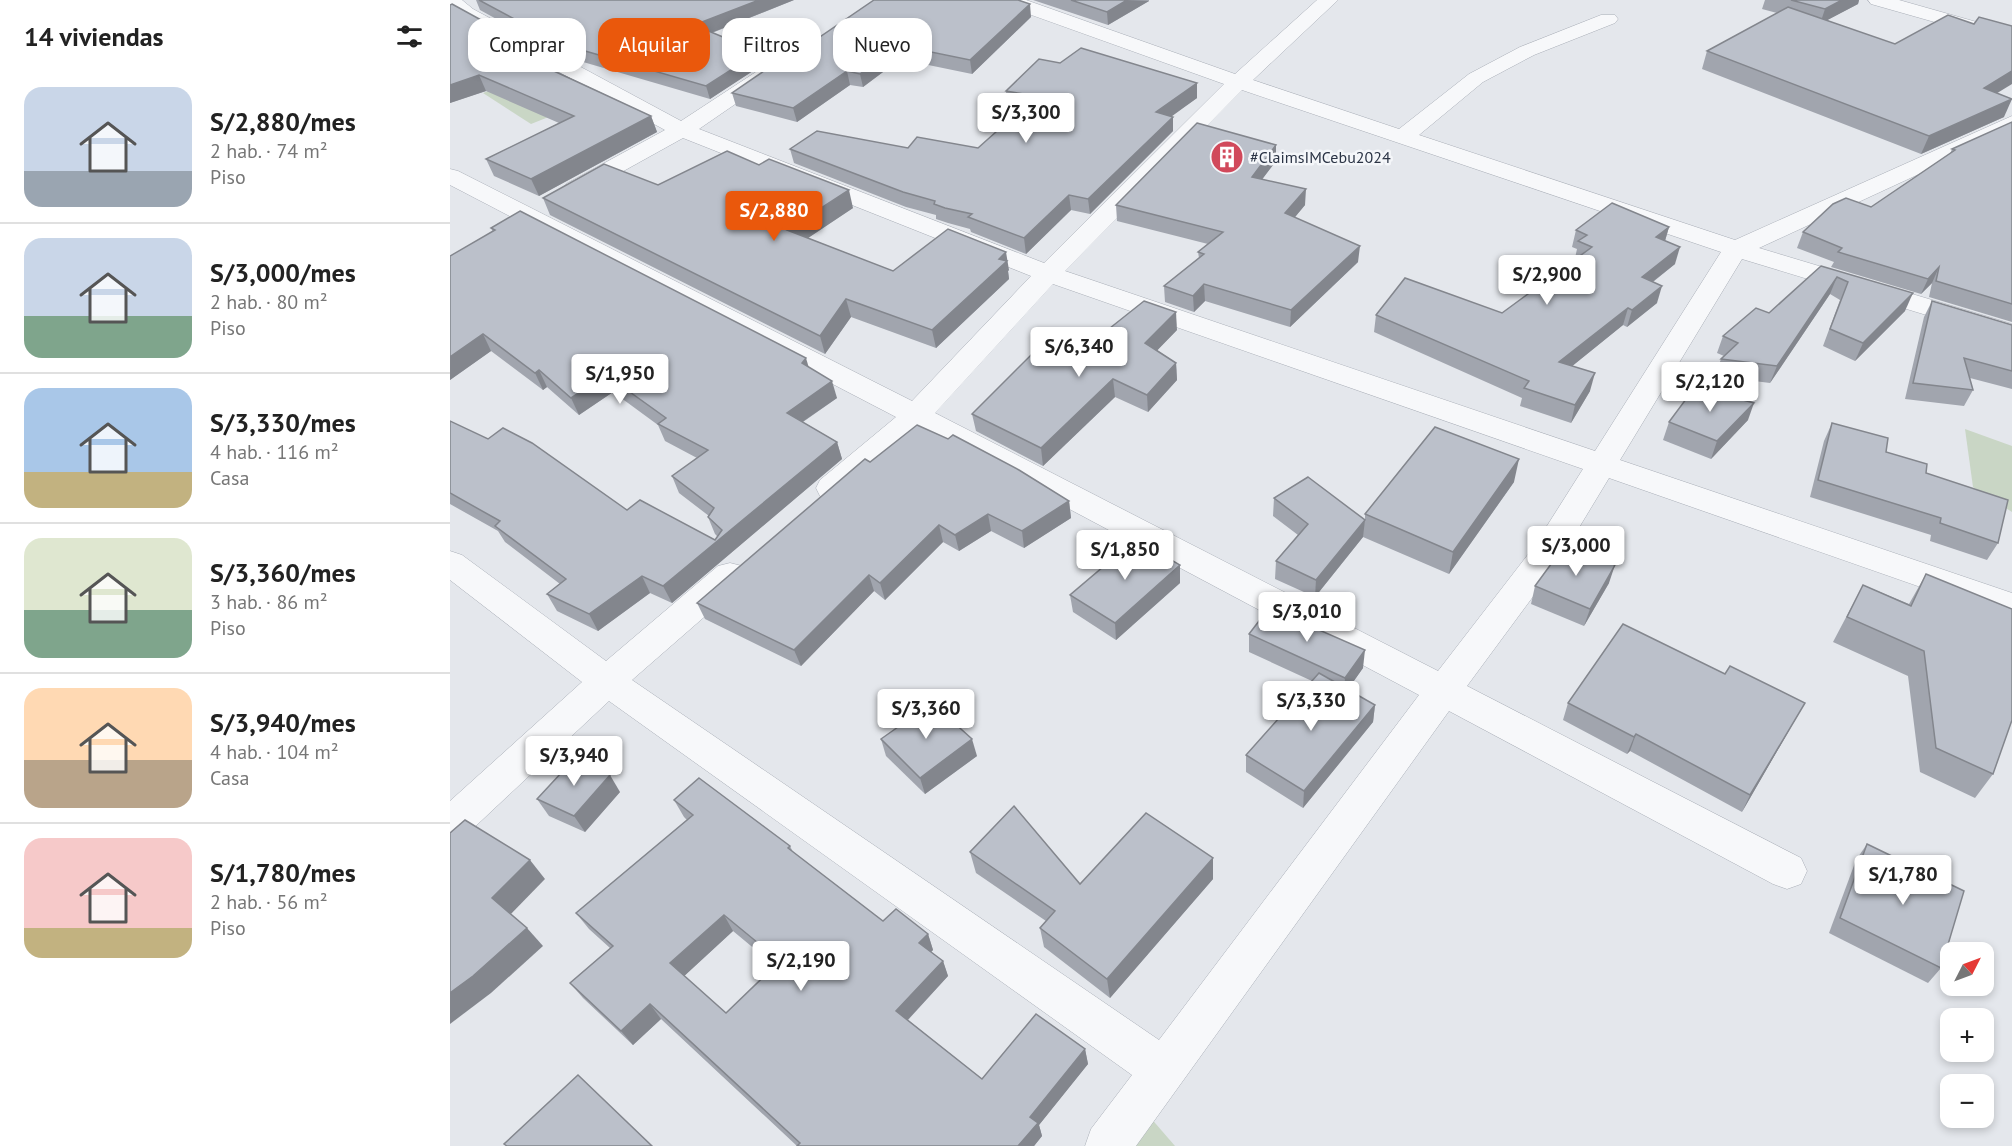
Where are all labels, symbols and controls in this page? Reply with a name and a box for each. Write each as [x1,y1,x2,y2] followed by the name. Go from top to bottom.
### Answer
[468,18,586,72] chip: Comprar
[598,18,710,72] chip: Alquilar
[722,18,821,72] chip: Filtros
[833,18,932,72] chip: Nuevo
[24,20,164,53] text: 14 viviendas
[393,20,426,53] icon: filters
[971,93,1081,144] pin: S/3,300
[991,99,1061,125] text: S/3,300
[210,105,356,138] text: S/2,880/mes
[72,111,144,183] icon: home
[210,138,328,164] text: 2 hab. · 74 m²
[1209,139,1245,175] building icon: #ClaimsIMCebu2024
[1250,147,1391,167] place label: #ClaimsIMCebu2024
[210,164,246,190] text: Piso
[719,191,829,242] pin: S/2,880
[739,197,809,223] text: S/2,880
[1492,255,1602,306] pin: S/2,900
[210,256,356,289] text: S/3,000/mes
[1512,261,1582,287] text: S/2,900
[72,262,144,334] icon: home
[210,289,328,315] text: 2 hab. · 80 m²
[210,315,246,341] text: Piso
[1024,327,1134,378] pin: S/6,340
[1044,333,1114,359] text: S/6,340
[565,354,675,405] pin: S/1,950
[585,360,655,386] text: S/1,950
[1655,362,1765,413] pin: S/2,120
[1675,368,1745,394] text: S/2,120
[210,406,356,439] text: S/3,330/mes
[72,412,144,484] icon: home
[210,439,339,465] text: 4 hab. · 116 m²
[210,465,249,491] text: Casa
[1521,526,1631,577] pin: S/3,000
[1070,530,1180,581] pin: S/1,850
[1541,532,1611,558] text: S/3,000
[1090,536,1160,562] text: S/1,850
[210,556,356,589] text: S/3,360/mes
[72,562,144,634] icon: home
[210,589,328,615] text: 3 hab. · 86 m²
[1252,592,1362,643] pin: S/3,010
[1272,598,1342,624] text: S/3,010
[210,615,246,641] text: Piso
[1256,681,1366,732] pin: S/3,330
[1276,687,1346,713] text: S/3,330
[871,689,981,740] pin: S/3,360
[891,695,961,721] text: S/3,360
[210,706,356,739] text: S/3,940/mes
[72,712,144,784] icon: home
[519,736,629,787] pin: S/3,940
[210,739,339,765] text: 4 hab. · 104 m²
[539,742,609,768] text: S/3,940
[210,765,249,791] text: Casa
[1848,855,1958,906] pin: S/1,780
[210,856,356,889] text: S/1,780/mes
[1868,861,1938,887] text: S/1,780
[72,862,144,934] icon: home
[210,889,328,915] text: 2 hab. · 56 m²
[210,915,246,941] text: Piso
[746,941,856,992] pin: S/2,190
[1940,942,1994,996] north arrow
[1940,942,1994,1128] map controls
[766,947,836,973] text: S/2,190
[1940,1008,1994,1062] button: +
[1940,1074,1994,1128] button: −

